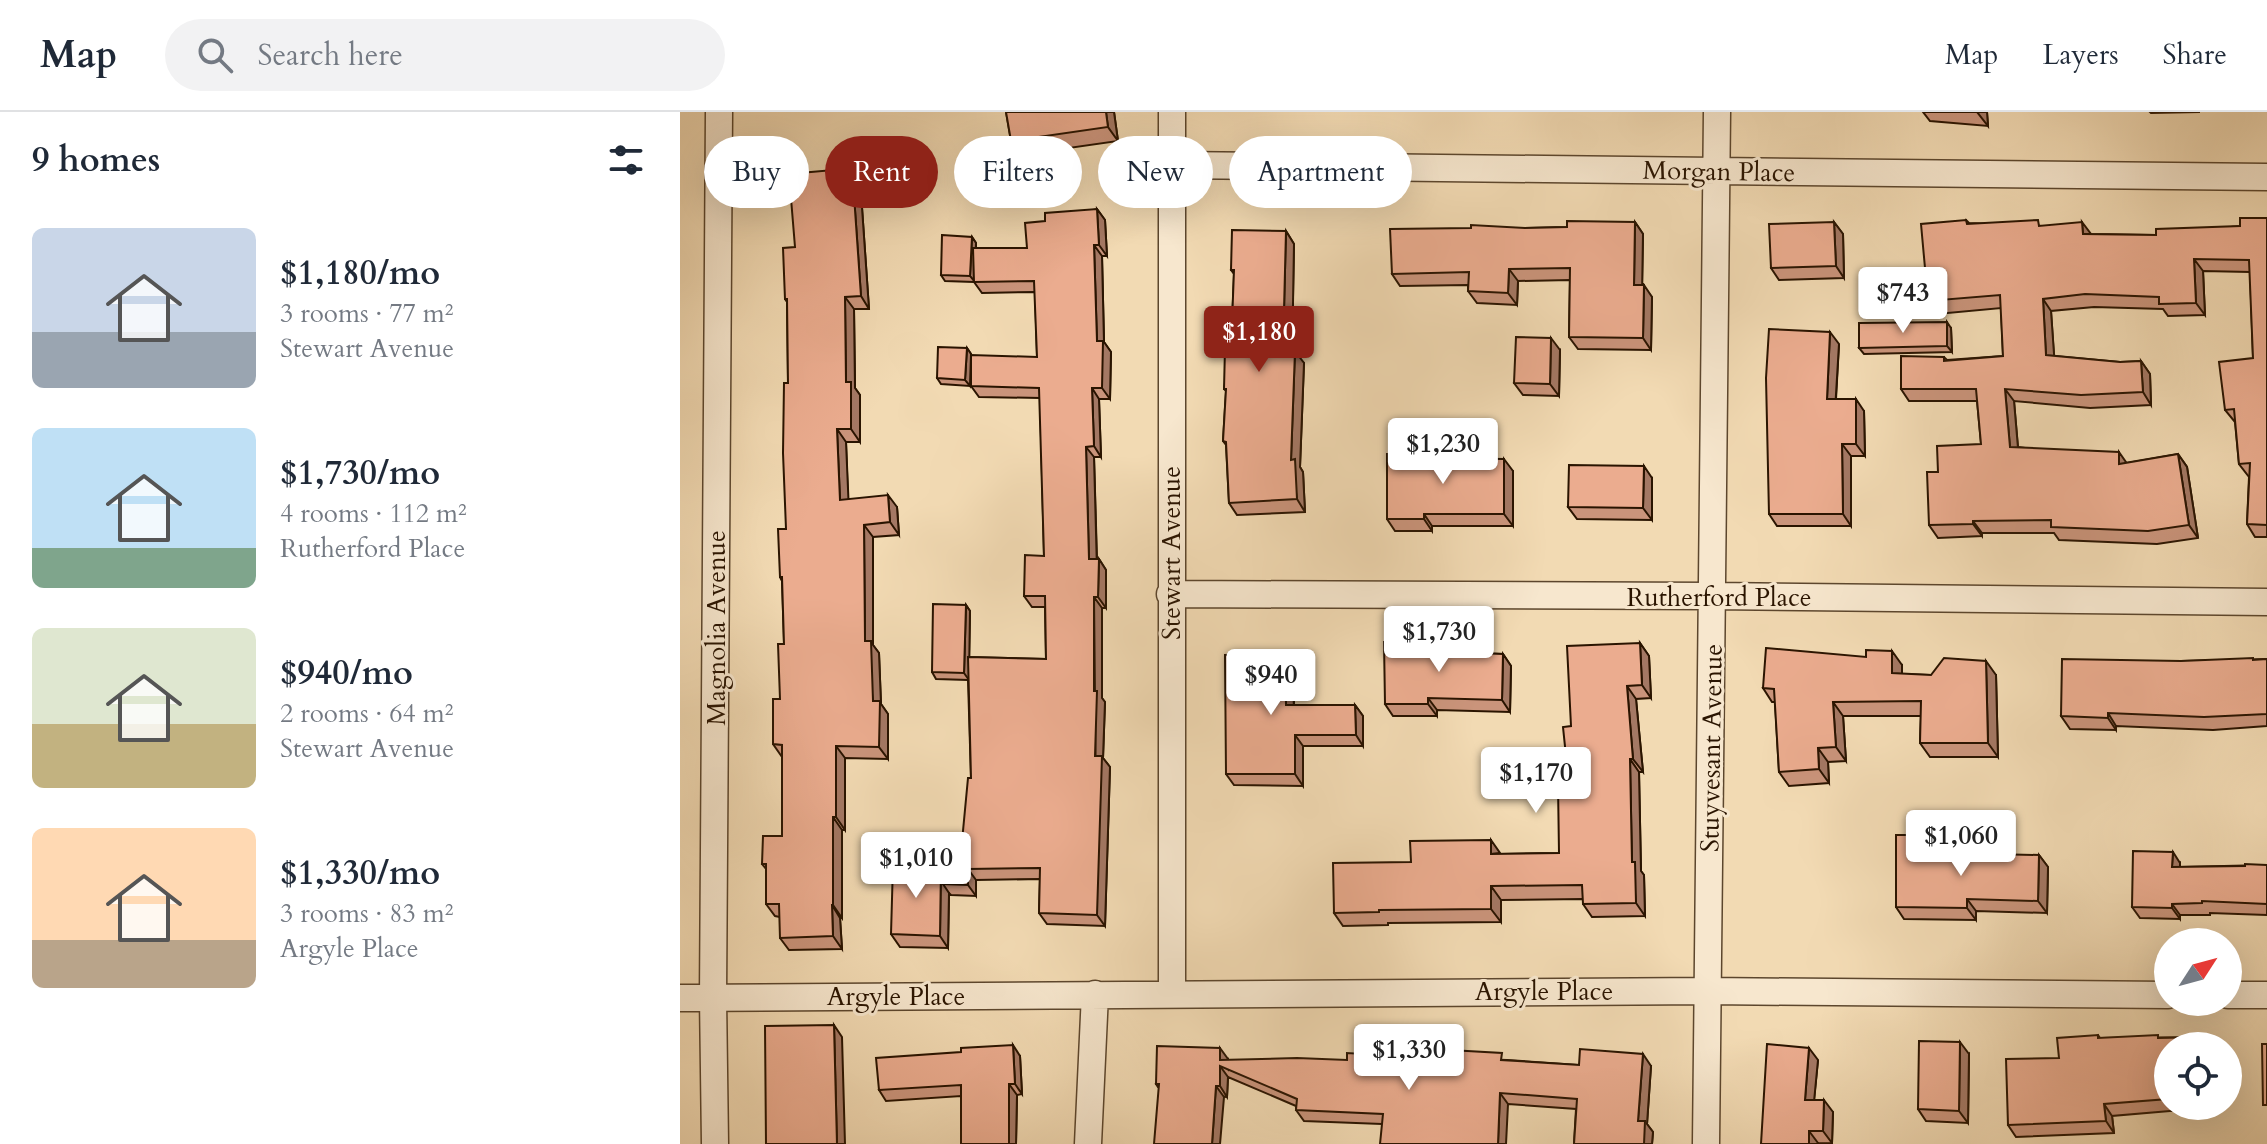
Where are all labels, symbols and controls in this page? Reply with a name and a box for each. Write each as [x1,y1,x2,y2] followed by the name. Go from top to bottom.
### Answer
[165,19,725,91] search box
[40,29,117,81] text: Map
[193,33,237,77] icon: search
[257,35,403,76] text: Search here
[1945,36,1998,74] text: Map
[2042,36,2119,74] text: Layers
[2163,36,2227,74] text: Share
[704,136,809,208] chip: Buy
[825,136,938,208] chip: Rent
[954,136,1082,208] chip: Filters
[1098,136,1213,208] chip: New
[1229,136,1412,208] chip: Apartment
[32,137,160,183] text: 9 homes
[604,138,648,182] icon: filters
[1642,153,1796,190] street label: Morgan Place
[280,250,440,296] text: $1,180/mo
[96,260,192,356] icon: home
[1856,267,1950,335] pin: $743
[1876,275,1930,310] text: $743
[280,296,453,331] text: 3 rooms · 77 m²
[1194,306,1324,374] pin: $1,180
[1222,314,1296,349] text: $1,180
[280,331,454,366] text: Stewart Avenue
[1378,418,1508,486] pin: $1,230
[1406,426,1480,461] text: $1,230
[280,450,440,496] text: $1,730/mo
[96,460,192,556] icon: home
[1154,466,1189,640] street label: Stewart Avenue
[280,496,467,531] text: 4 rooms · 112 m²
[699,530,734,726] street label: Magnolia Avenue
[280,531,465,566] text: Rutherford Place
[1626,580,1812,615] street label: Rutherford Place
[1374,606,1504,674] pin: $1,730
[1402,614,1476,649] text: $1,730
[1692,644,1731,853] street label: Stuyvesant Avenue
[1224,649,1318,717] pin: $940
[280,650,413,696] text: $940/mo
[1244,657,1298,692] text: $940
[96,660,192,756] icon: home
[280,696,453,731] text: 2 rooms · 64 m²
[280,731,454,766] text: Stewart Avenue
[1471,747,1601,815] pin: $1,170
[1499,755,1573,790] text: $1,170
[1896,810,2026,878] pin: $1,060
[1924,818,1998,853] text: $1,060
[851,832,981,900] pin: $1,010
[879,840,953,875] text: $1,010
[280,850,440,896] text: $1,330/mo
[96,860,192,956] icon: home
[280,896,453,931] text: 3 rooms · 83 m²
[2154,928,2242,1016] north arrow
[2154,928,2242,1120] map controls
[280,931,419,966] text: Argyle Place
[1475,974,1613,1009] street label: Argyle Place
[827,979,965,1014] street label: Argyle Place
[1344,1024,1474,1092] pin: $1,330
[1372,1032,1446,1067] text: $1,330
[2154,1032,2242,1120] button: locate

